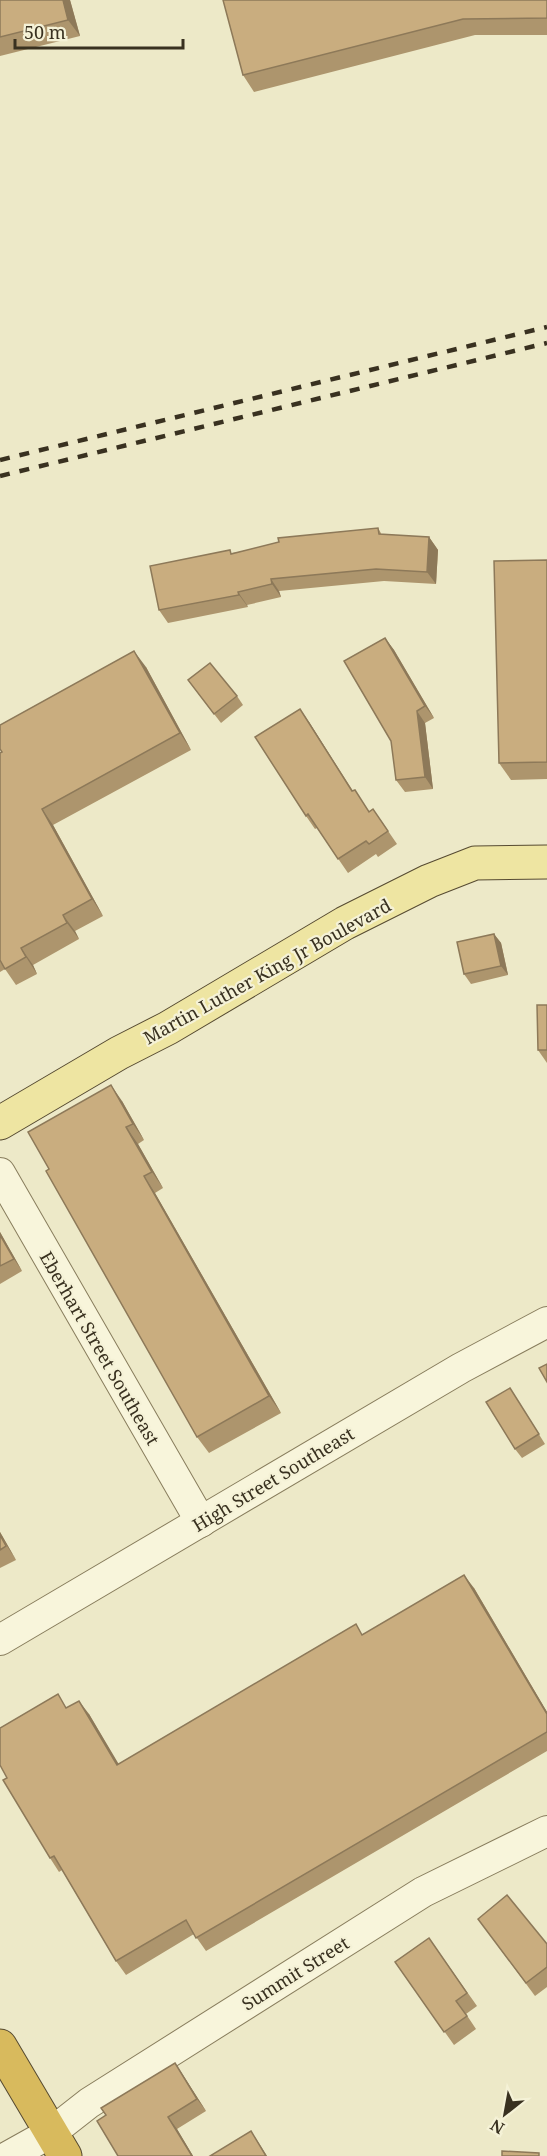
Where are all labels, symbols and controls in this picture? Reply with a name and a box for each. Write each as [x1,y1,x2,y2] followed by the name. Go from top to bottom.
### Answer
[15,12,183,50] scale bar
[24,20,66,44] text: 50 m
[139,893,395,1049] street label: Martin Luther King Jr Boulevard
[35,1247,165,1449] street label: Eberhart Street Southeast
[188,1421,358,1537] street label: High Street Southeast
[237,1930,353,2016] street label: Summit Street
[475,2084,535,2144] north arrow
[486,2114,508,2140] text: N

